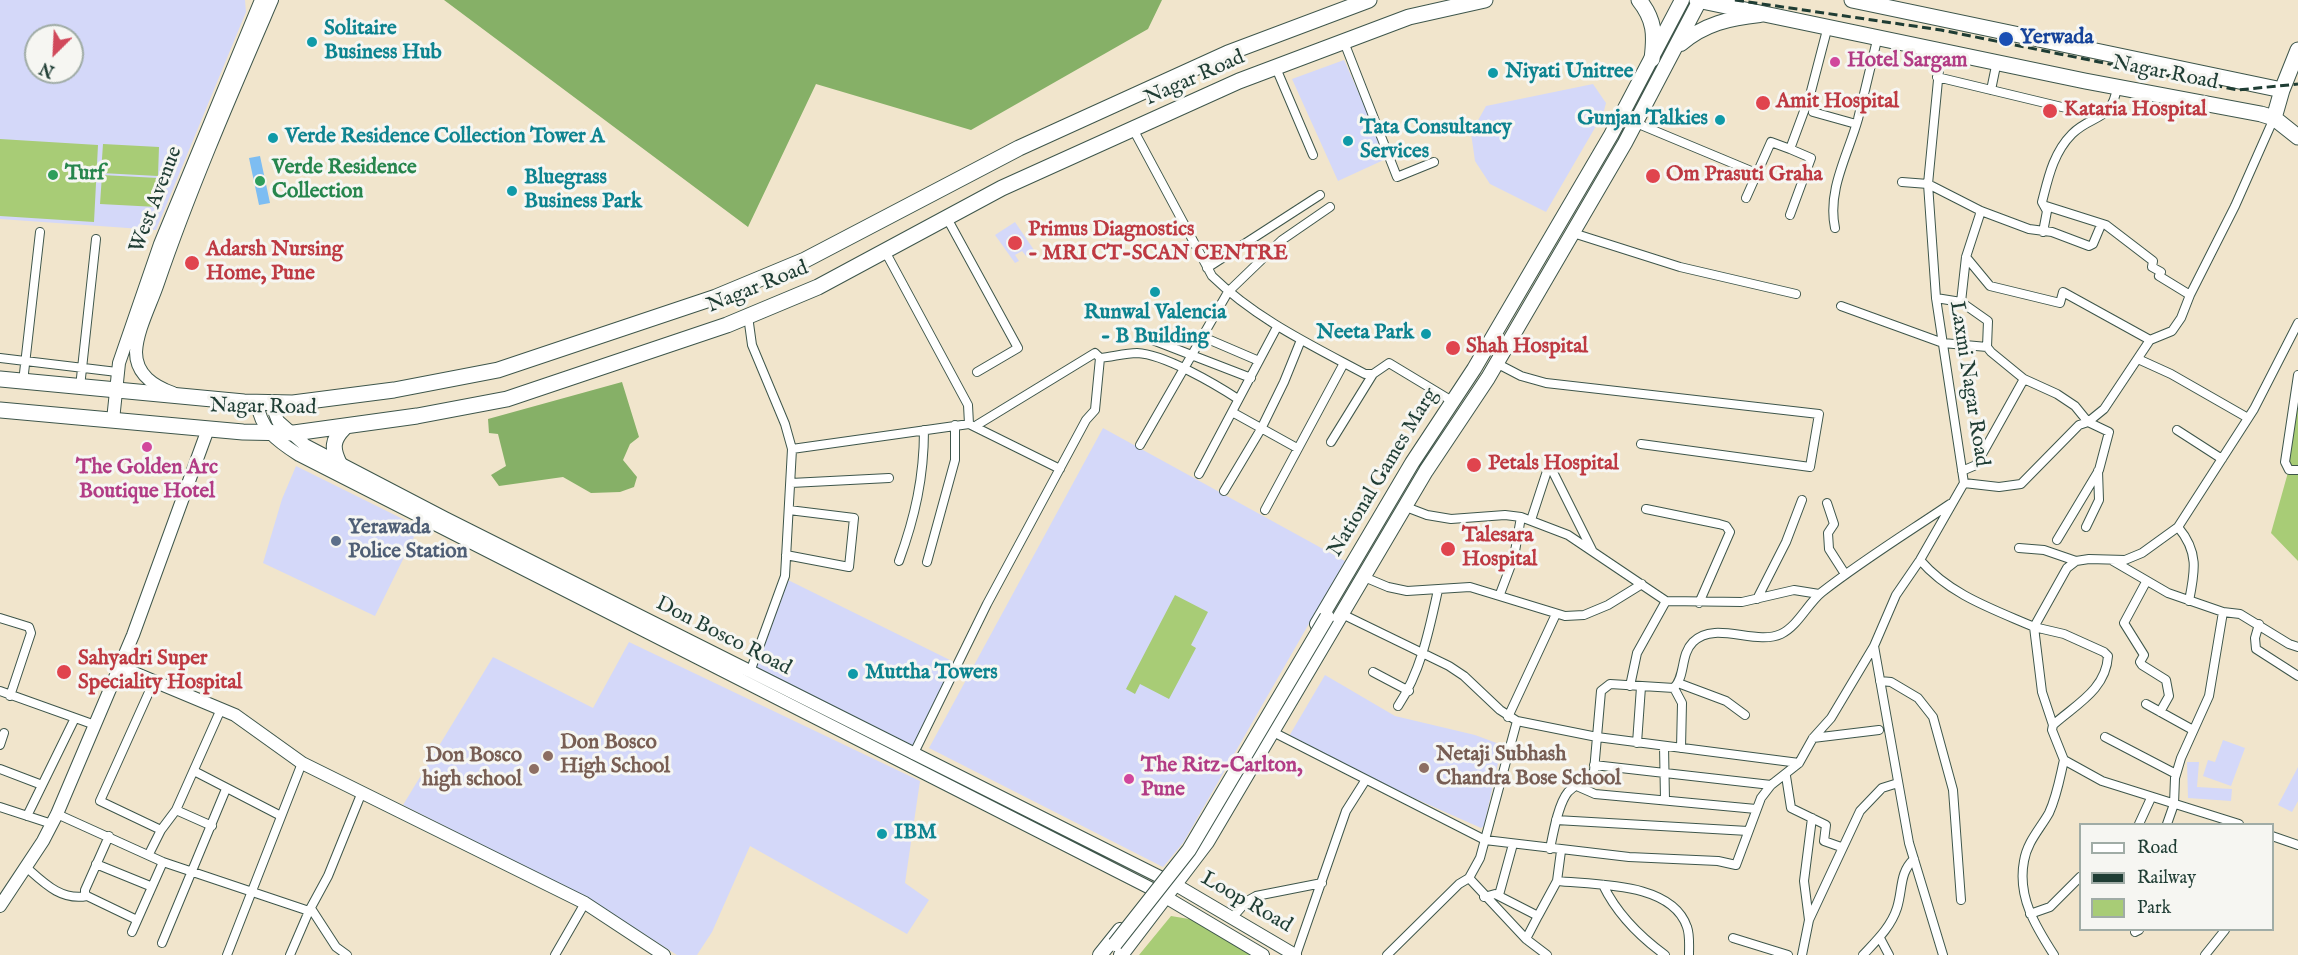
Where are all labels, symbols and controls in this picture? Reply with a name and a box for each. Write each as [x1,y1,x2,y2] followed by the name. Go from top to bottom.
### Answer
[324,17,442,67] place label: Solitaire Business Hub
[24,24,84,84] north arrow
[2020,26,2094,52] place label: Yerwada
[1997,30,2015,48] marker: Yerwada
[305,35,319,49] marker: Solitaire Business Hub
[1141,46,1249,112] street label: Nagar Road
[1847,49,1967,75] place label: Hotel Sargam
[2110,51,2220,97] street label: Nagar Road
[1828,55,1842,69] marker: Hotel Sargam
[37,57,58,81] text: N
[1505,60,1633,86] place label: Niyati Unitree
[1486,66,1500,80] marker: Niyati Unitree
[1776,90,1899,116] place label: Amit Hospital
[1754,94,1772,112] marker: Amit Hospital
[2064,98,2207,124] place label: Kataria Hospital
[2041,102,2059,120] marker: Kataria Hospital
[1577,107,1708,133] place label: Gunjan Talkies
[1713,113,1727,127] marker: Gunjan Talkies
[1360,116,1512,166] place label: Tata Consultancy Services
[285,125,605,151] place label: Verde Residence Collection Tower A
[266,131,280,145] marker: Verde Residence Collection Tower A
[1341,134,1355,148] marker: Tata Consultancy Services
[125,143,189,257] street label: West Avenue
[272,156,417,206] place label: Verde Residence Collection
[65,162,105,188] place label: Turf
[1666,163,1823,189] place label: Om Prasuti Graha
[524,166,642,216] place label: Bluegrass Business Park
[1644,167,1662,185] marker: Om Prasuti Graha
[46,168,60,182] marker: Turf
[253,174,267,188] marker: Verde Residence Collection
[505,184,519,198] marker: Bluegrass Business Park
[1028,218,1288,268] place label: Primus Diagnostics - MRI CT-SCAN CENTRE
[1006,234,1024,252] marker: Primus Diagnostics - MRI CT-SCAN CENTRE
[206,238,343,288] place label: Adarsh Nursing Home, Pune
[183,254,201,272] marker: Adarsh Nursing Home, Pune
[704,256,812,320] street label: Nagar Road
[1148,285,1162,299] marker: Runwal Valencia - B Building
[1942,299,1994,469] street label: Laxmi Nagar Road
[1084,301,1226,351] place label: Runwal Valencia - B Building
[1316,321,1414,347] place label: Neeta Park
[1419,327,1433,341] marker: Neeta Park
[1466,335,1588,361] place label: Shah Hospital
[1444,339,1462,357] marker: Shah Hospital
[1324,384,1444,562] street label: National Games Marg
[209,394,317,422] street label: Nagar Road
[140,440,154,454] marker: The Golden Arc Boutique Hotel
[1488,452,1619,478] place label: Petals Hospital
[76,456,218,506] place label: The Golden Arc Boutique Hotel
[1465,456,1483,474] marker: Petals Hospital
[348,516,468,566] place label: Yerawada Police Station
[1462,524,1537,574] place label: Talesara Hospital
[329,534,343,548] marker: Yerawada Police Station
[1439,540,1457,558] marker: Talesara Hospital
[651,592,795,682] street label: Don Bosco Road
[78,647,242,697] place label: Sahyadri Super Speciality Hospital
[865,661,998,687] place label: Muttha Towers
[55,663,73,681] marker: Sahyadri Super Speciality Hospital
[846,667,860,681] marker: Muttha Towers
[560,731,670,781] place label: Don Bosco High School
[1436,743,1621,793] place label: Netaji Subhash Chandra Bose School
[422,744,522,794] place label: Don Bosco high school
[541,749,555,763] marker: Don Bosco High School
[1141,754,1303,804] place label: The Ritz-Carlton, Pune
[1417,761,1431,775] marker: Netaji Subhash Chandra Bose School
[527,762,541,776] marker: Don Bosco high school
[1122,772,1136,786] marker: The Ritz-Carlton, Pune
[894,821,937,847] place label: IBM
[2079,823,2274,931] legend
[875,827,889,841] marker: IBM
[2137,837,2178,860] text: Road
[1196,867,1296,939] street label: Loop Road
[2137,867,2196,890] text: Railway
[2137,897,2171,920] text: Park

